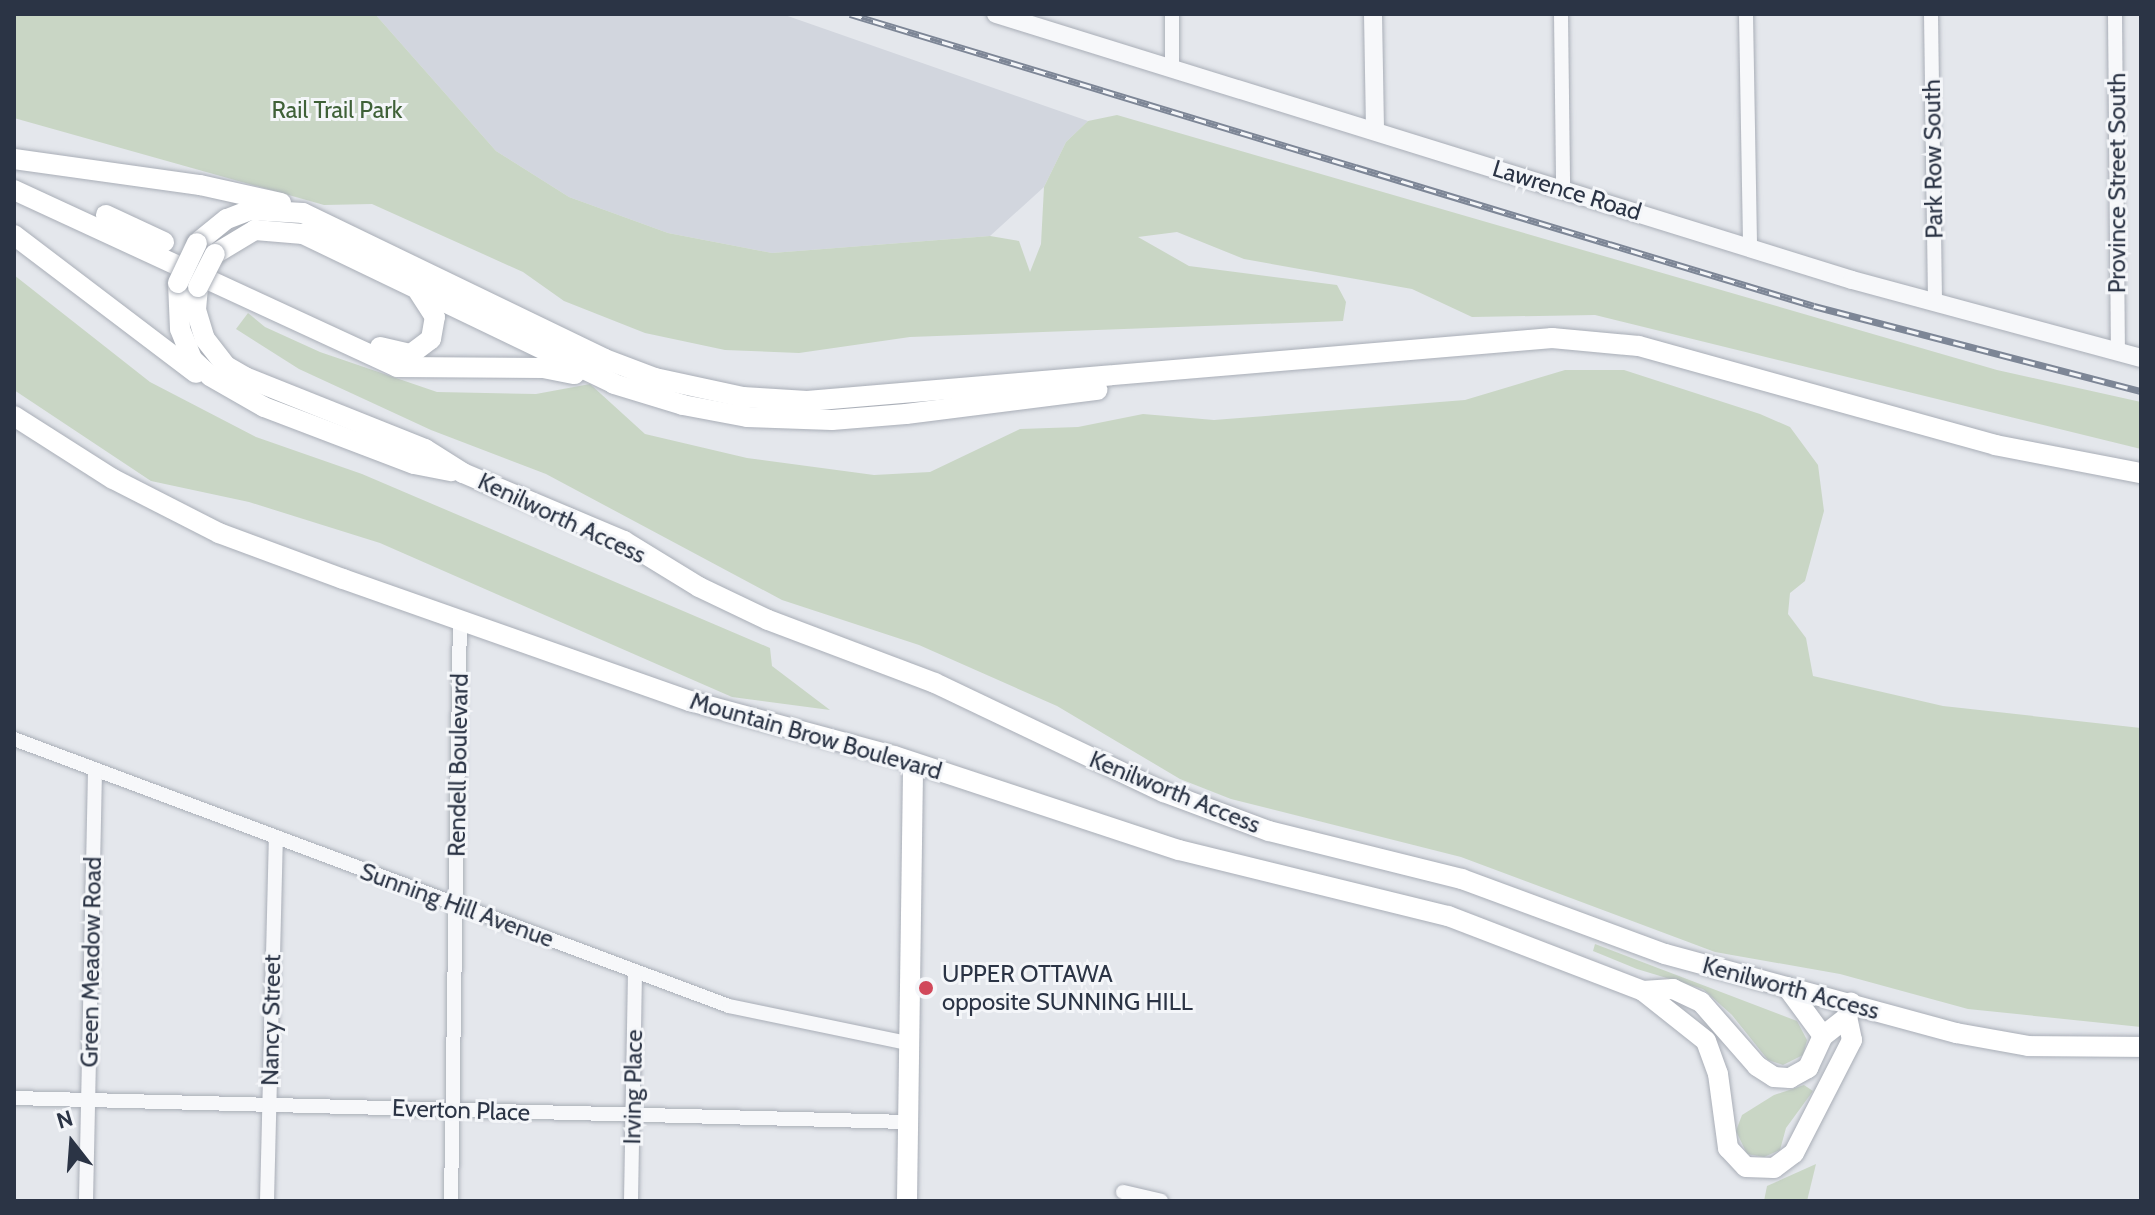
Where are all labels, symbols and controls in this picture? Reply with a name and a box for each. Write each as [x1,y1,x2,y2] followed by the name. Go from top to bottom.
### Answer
[2103,73,2131,293] street label: Province Street South
[1917,79,1949,239] street label: Park Row South
[271,96,403,124] park label: Rail Trail Park
[1489,154,1645,226] street label: Lawrence Road
[474,467,650,569] street label: Kenilworth Access
[442,673,474,857] street label: Rendell Boulevard
[687,686,945,786] street label: Mountain Brow Boulevard
[1085,745,1265,839] street label: Kenilworth Access
[75,856,107,1068] street label: Green Meadow Road
[356,857,558,953] street label: Sunning Hill Avenue
[1699,951,1883,1025] street label: Kenilworth Access
[255,954,287,1086] street label: Nancy Street
[942,960,1193,1016] place label: UPPER OTTAWA opposite SUNNING HILL
[917,979,935,997] marker: UPPER OTTAWA opposite SUNNING HILL
[618,1029,648,1145] street label: Irving Place
[391,1093,531,1127] street label: Everton Place
[32,1103,112,1183] north arrow
[53,1104,76,1135] text: N

